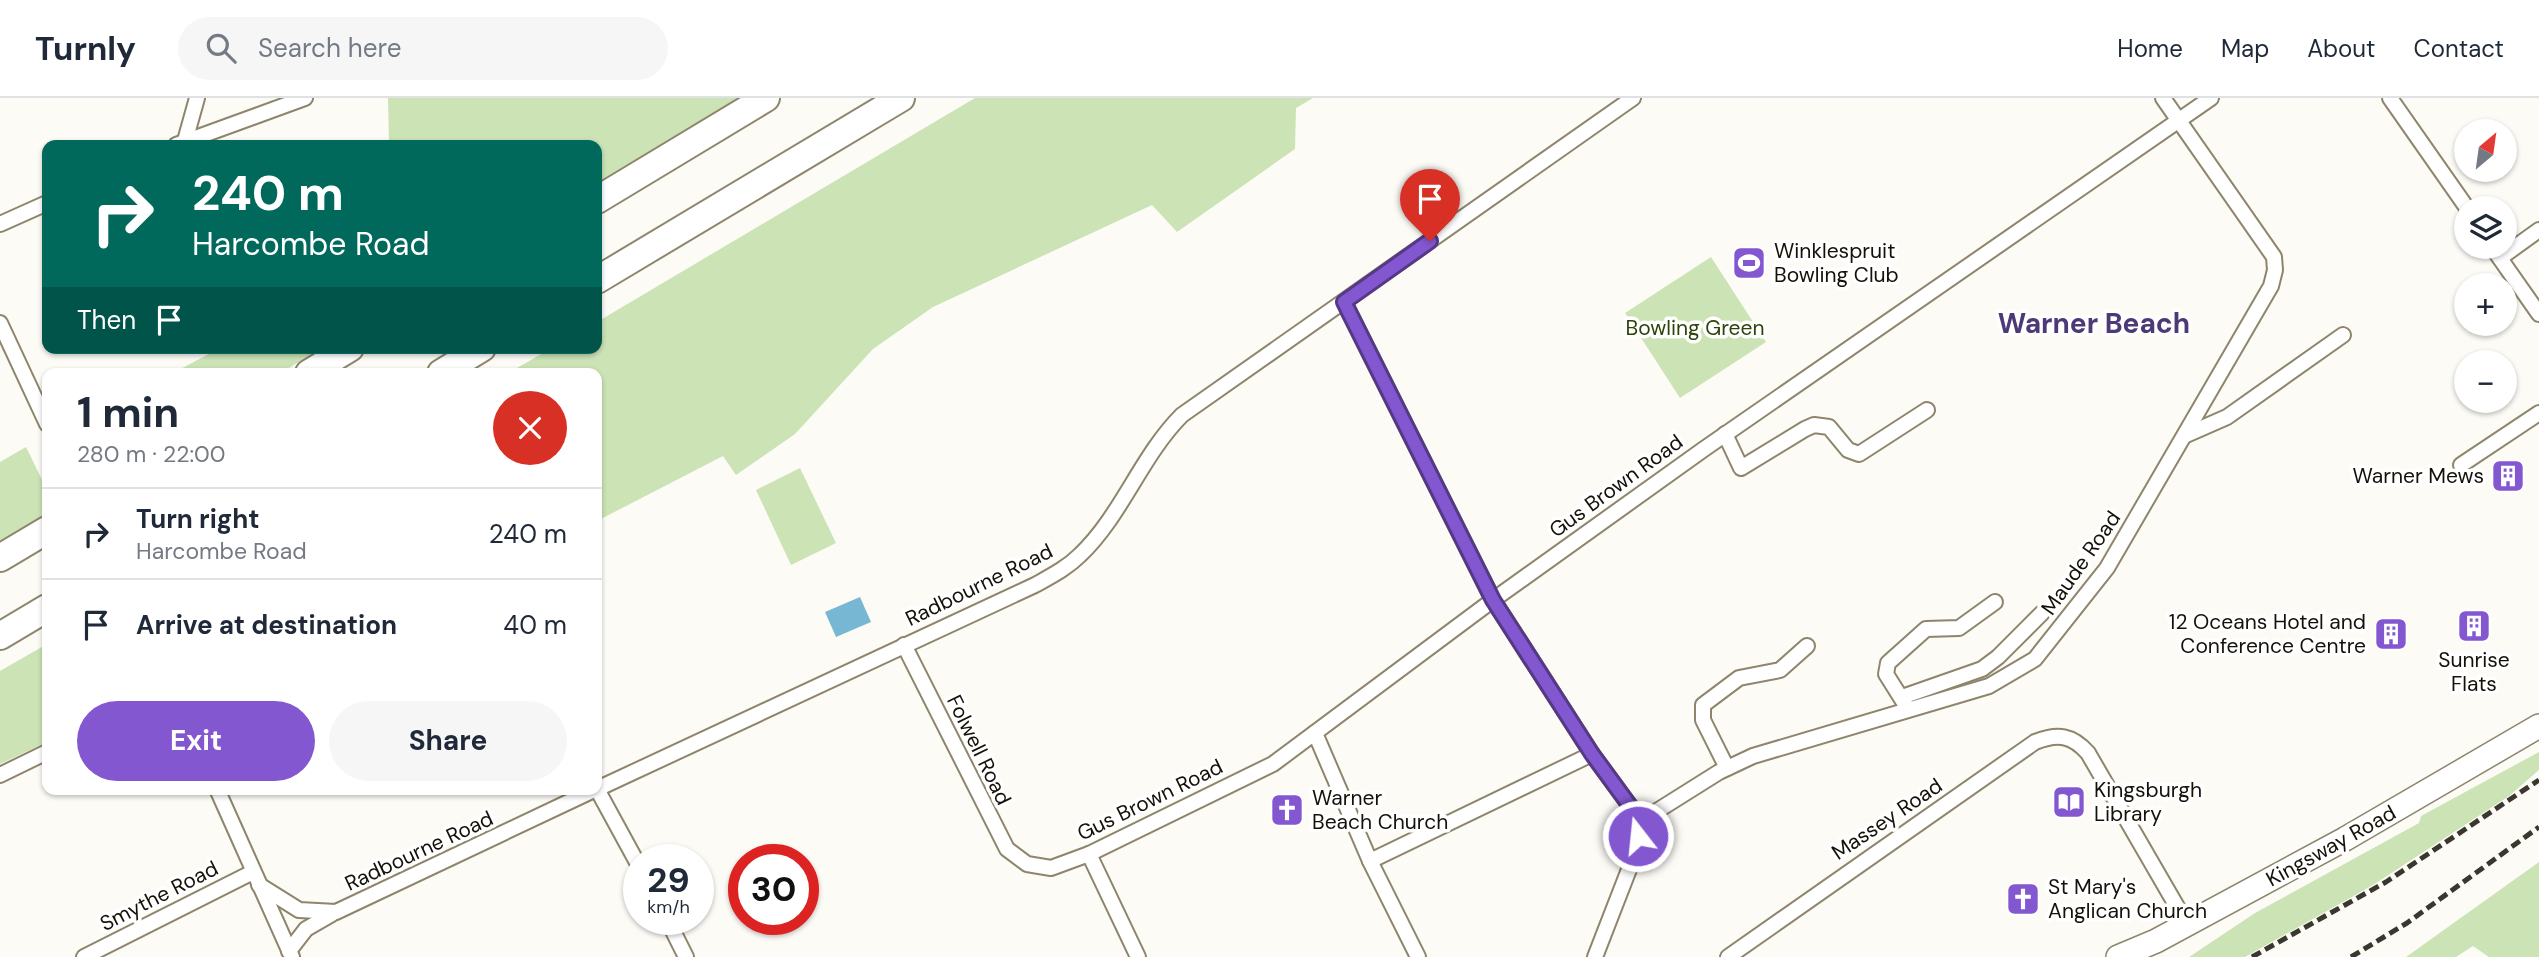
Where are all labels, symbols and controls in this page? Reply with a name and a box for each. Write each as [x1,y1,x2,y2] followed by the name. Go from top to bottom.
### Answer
[178,17,668,80] search box
[35,27,136,70] text: Turnly
[202,29,240,67] icon: search
[258,31,401,65] text: Search here
[2117,33,2183,64] text: Home
[2221,33,2269,64] text: Map
[2307,33,2376,64] text: About
[2414,33,2504,64] text: Contact
[2454,119,2516,182] north arrow
[2454,119,2517,413] map controls
[192,161,344,225] text: 240 m
[77,168,168,259] icon: right
[1400,169,1460,241] pin
[1411,180,1449,218] icon: arrive
[2454,196,2517,259] button: layers
[192,223,429,265] text: Harcombe Road
[1774,237,1899,289] place label: Winklespruit Bowling Club
[1730,244,1768,282] sports icon: Winklespruit Bowling Club
[2454,273,2517,336] button: +
[150,301,188,339] icon: arrive
[77,303,136,337] text: Then
[1998,305,2190,342] district label: Warner Beach
[1625,314,1765,342] park label: Bowling Green
[2454,350,2517,413] button: −
[77,385,179,440] text: 1 min
[493,391,567,465] button: close
[1544,428,1688,544] street label: Gus Brown Road
[77,439,226,469] text: 280 m · 22:00
[2489,457,2527,495] building icon: Warner Mews
[2352,462,2484,490] place label: Warner Mews
[136,502,260,536] text: Turn right
[2035,506,2127,620] street label: Maude Road
[77,515,115,553] icon: right
[489,517,567,551] text: 240 m
[136,536,307,566] text: Harcombe Road
[901,537,1057,633] street label: Radbourne Road
[77,606,115,644] icon: arrive
[2455,607,2493,645] building icon: Sunrise Flats
[136,608,397,642] text: Arrive at destination
[503,608,567,642] text: 40 m
[2169,608,2366,660] place label: 12 Oceans Hotel and Conference Centre
[2372,615,2410,653] building icon: 12 Oceans Hotel and Conference Centre
[2438,646,2510,698] place label: Sunrise Flats
[940,690,1018,810] street label: Folwell Road
[77,701,315,781] button: Exit
[329,701,567,781] button: Share
[1073,753,1227,847] street label: Gus Brown Road
[1826,772,1948,866] street label: Massey Road
[2094,776,2202,828] place label: Kingsburgh Library
[2050,783,2088,821] library icon: Kingsburgh Library
[1312,784,1448,836] place label: Warner Beach Church
[1268,791,1306,829] church icon: Warner Beach Church
[1601,799,1675,873] position arrow
[2261,799,2401,893] street label: Kingsway Road
[340,804,498,898] street label: Radbourne Road
[728,844,819,935] speed limit sign: 30
[95,854,223,938] street label: Smythe Road
[647,857,690,903] text: 29
[2048,873,2207,925] place label: St Mary's Anglican Church
[2004,880,2042,918] church icon: St Mary's Anglican Church
[647,895,690,919] text: km/h

